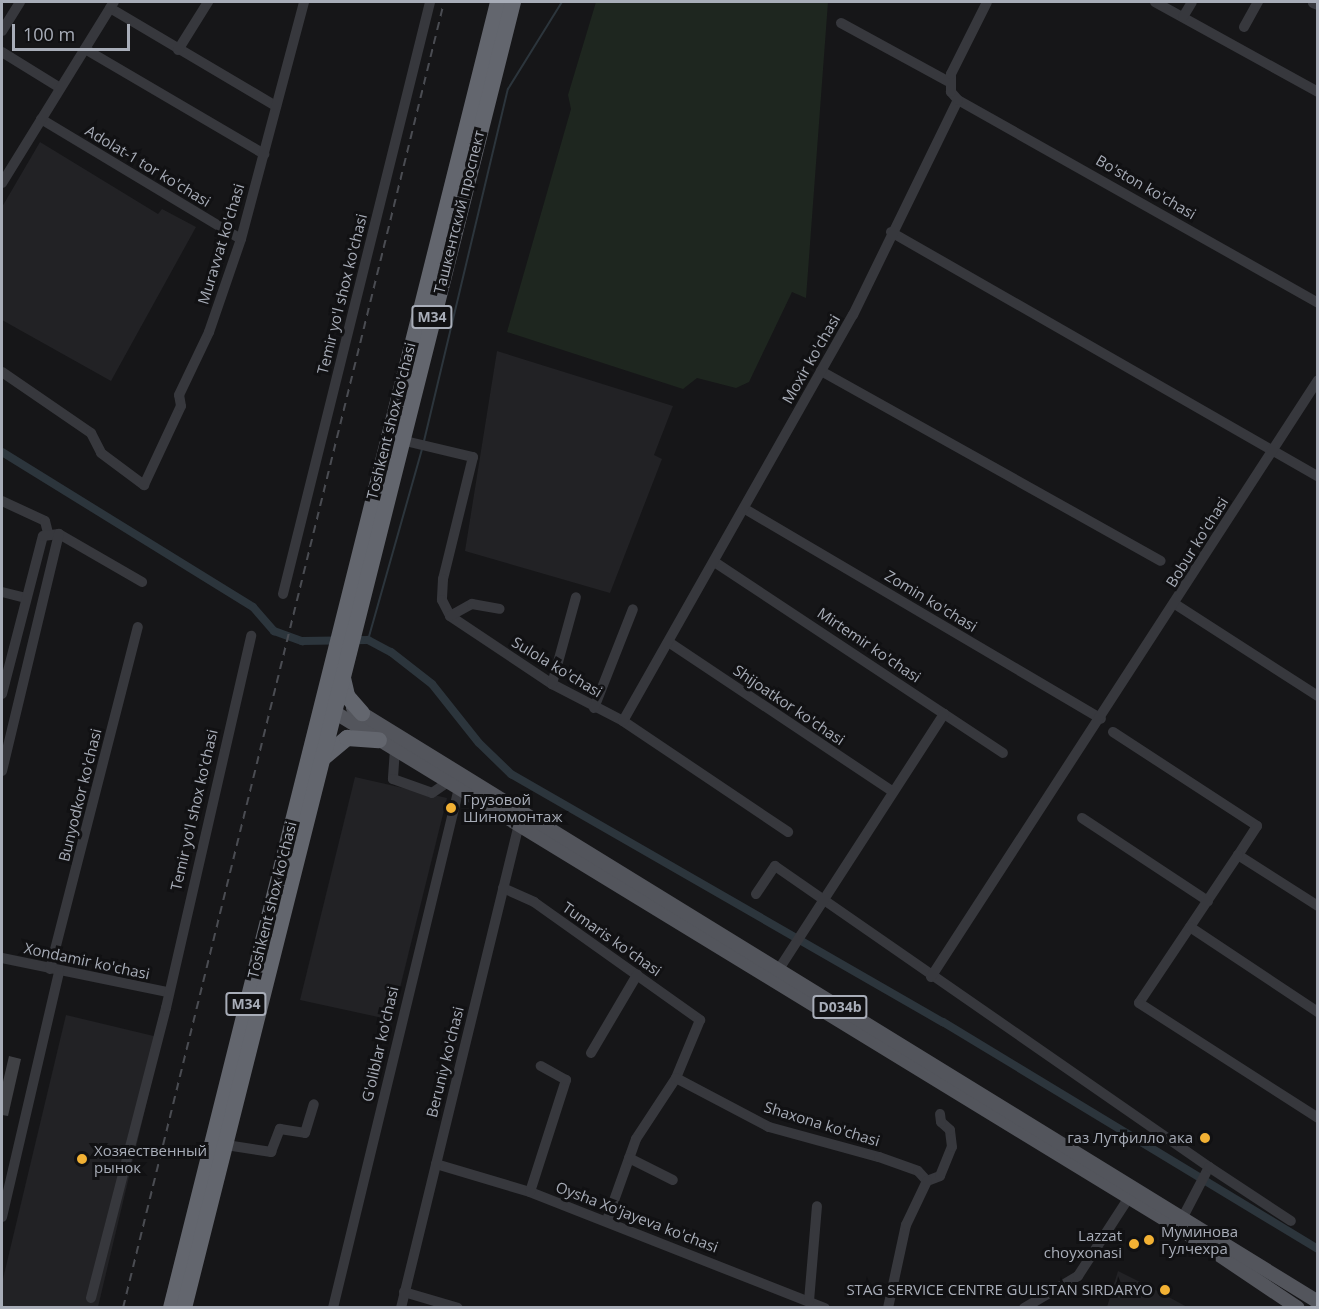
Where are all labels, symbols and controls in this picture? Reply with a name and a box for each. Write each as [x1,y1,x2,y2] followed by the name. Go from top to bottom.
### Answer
[15,12,134,50] scale bar
[23,22,75,46] text: 100 m
[82,122,214,210] street label: Adolat-1 tor ko'chasi
[430,128,488,296] street label: Ташкентский проспект
[1093,151,1199,223] street label: Bo'ston ko'chasi
[194,181,248,307] street label: Muravvat ko'chasi
[313,212,371,376] street label: Temir yo'l shox ko'chasi
[411,306,453,328] road number: M34
[778,311,844,407] street label: Moxir ko'chasi
[363,341,419,501] street label: Toshkent shox ko'chasi
[1162,494,1232,590] street label: Bobur ko'chasi
[882,566,980,636] street label: Zomin ko'chasi
[814,604,924,686] street label: Mirtemir ko'chasi
[509,633,605,701] street label: Sulola ko'chasi
[730,661,848,749] street label: Shijoatkor ko'chasi
[55,727,105,863] street label: Bunyodkor ko'chasi
[167,728,221,892] street label: Temir yo'l shox ko'chasi
[463,790,562,825] place label: Грузовой Шиномонтаж
[444,801,458,815] marker: Грузовой Шиномонтаж
[244,820,300,980] street label: Toshkent shox ko'chasi
[559,898,665,980] street label: Tumaris ko'chasi
[23,939,151,983] street label: Xondamir ko'chasi
[358,985,402,1103] street label: G'oliblar ko'chasi
[225,993,267,1015] road number: M34
[812,996,868,1018] road number: D034b
[423,1005,467,1119] street label: Beruniy ko'chasi
[762,1098,882,1150] street label: Shaxona ko'chasi
[1067,1129,1193,1147] place label: газ Лутфилло ака
[1198,1131,1212,1145] marker: газ Лутфилло ака
[94,1141,207,1176] place label: Хозяественный рынок
[75,1152,89,1166] marker: Хозяественный рынок
[553,1178,721,1256] street label: Oysha Xo'jayeva ko'chasi
[1161,1222,1238,1257] place label: Муминова Гулчехра
[1044,1226,1122,1261] place label: Lazzat choyxonasi
[1142,1233,1156,1247] marker: Муминова Гулчехра
[1127,1237,1141,1251] marker: Lazzat choyxonasi
[846,1281,1153,1299] place label: STAG SERVICE CENTRE GULISTAN SIRDARYO
[1158,1283,1172,1297] marker: STAG SERVICE CENTRE GULISTAN SIRDARYO

